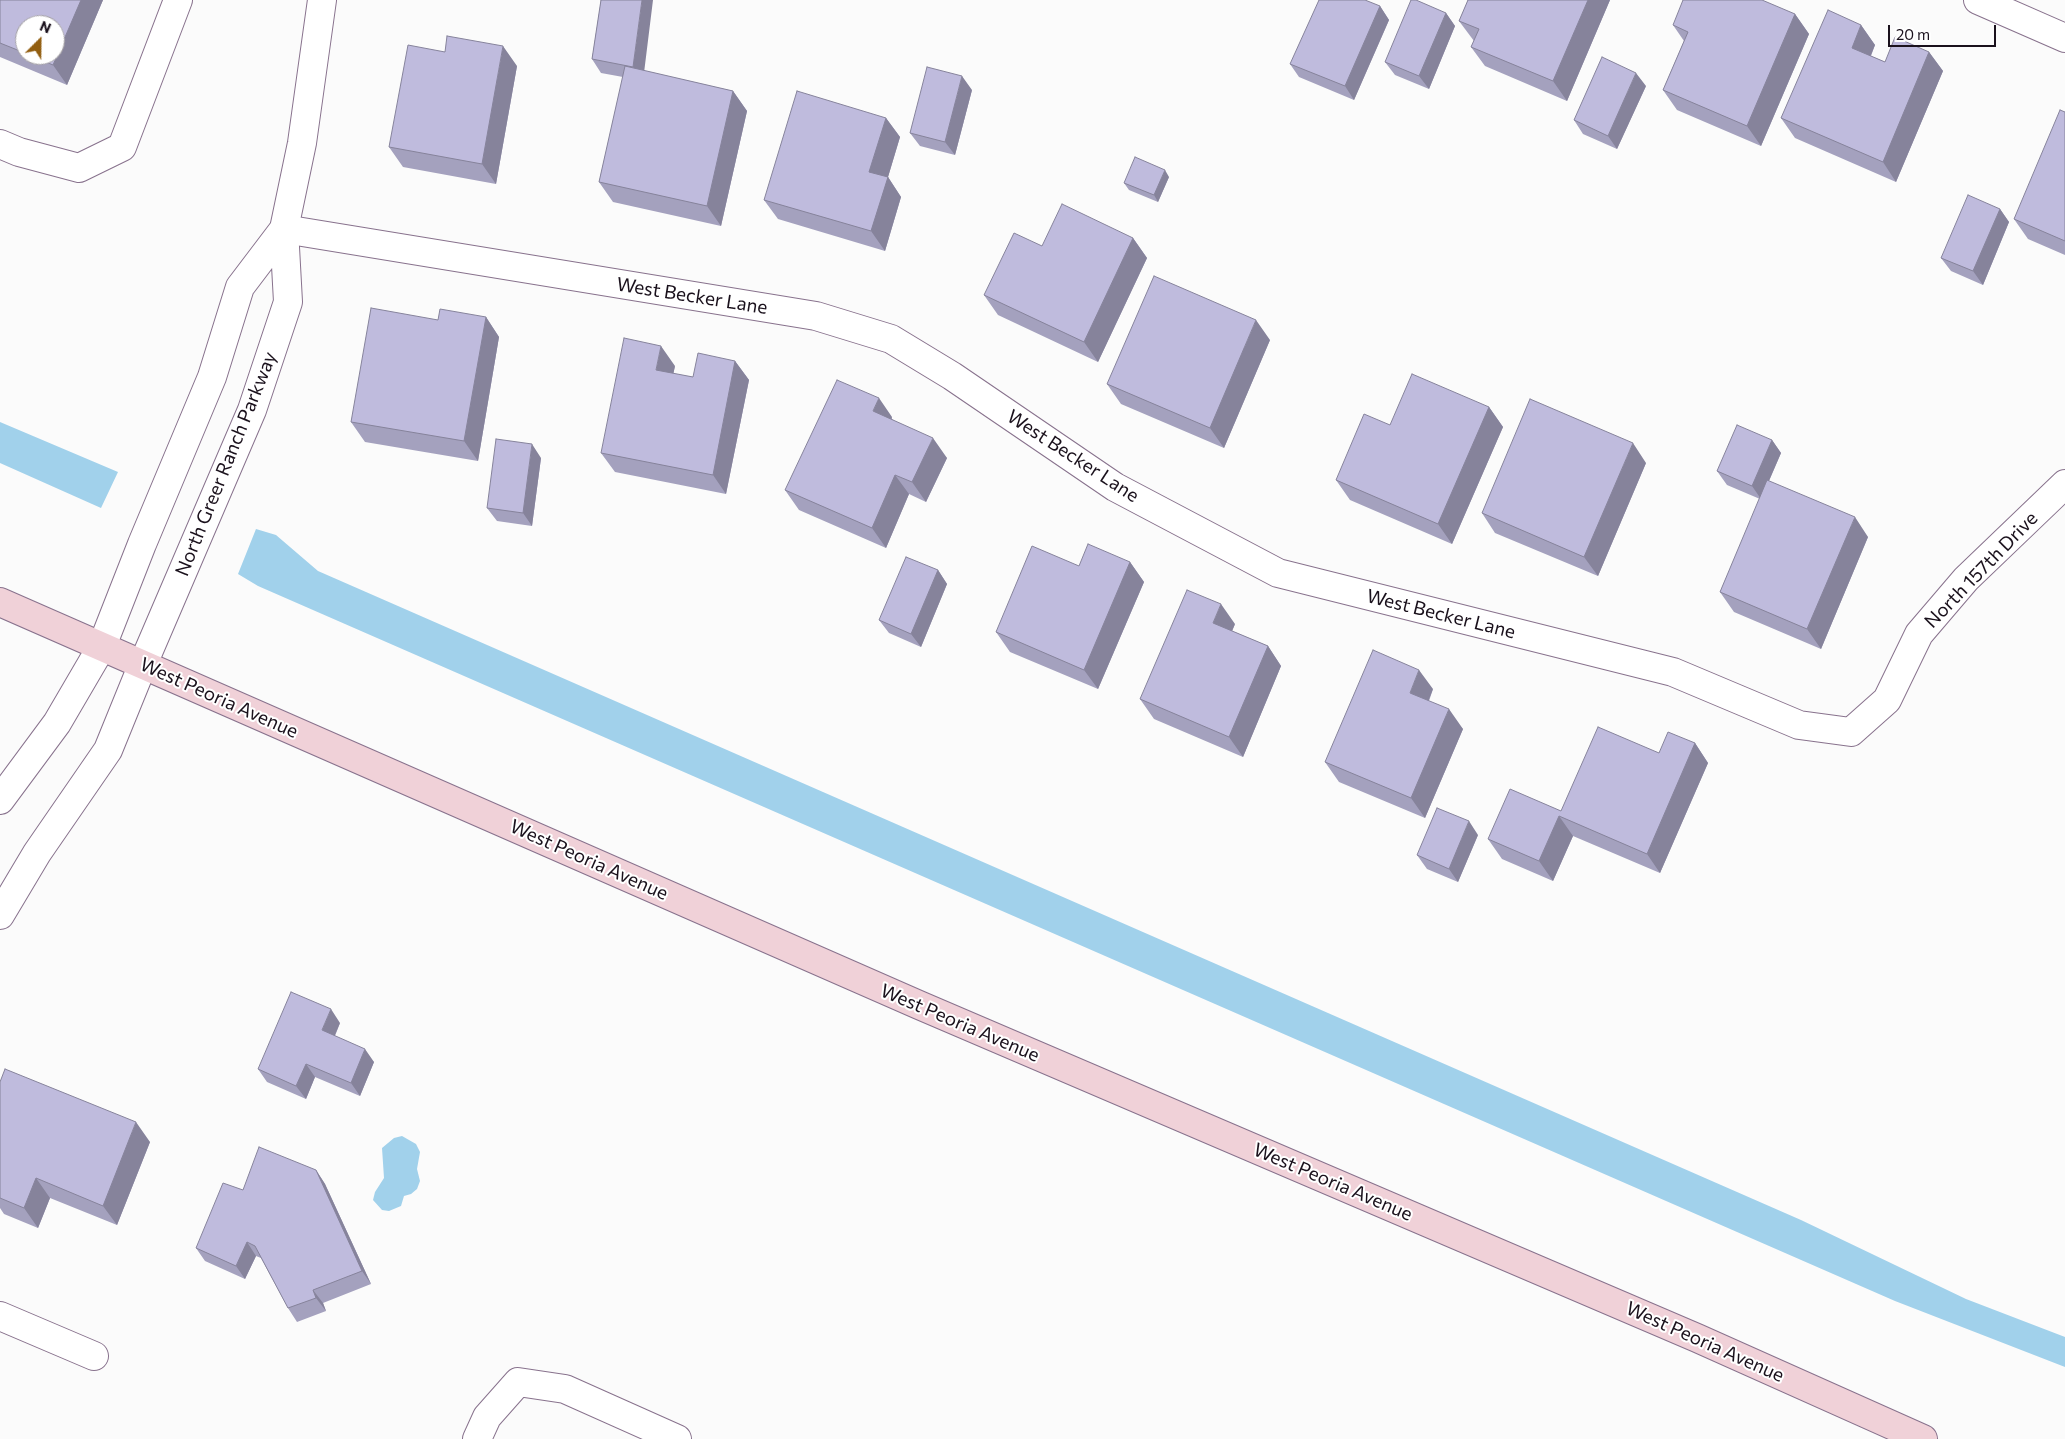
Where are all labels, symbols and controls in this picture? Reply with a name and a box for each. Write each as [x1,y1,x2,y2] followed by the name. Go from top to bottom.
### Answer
[15,15,65,65] north arrow
[1890,15,1998,47] scale bar
[38,17,54,37] text: N
[1896,25,1930,43] text: 20 m
[615,273,769,319] street label: West Becker Lane
[171,349,281,579] street label: North Greer Ranch Parkway
[1003,405,1143,507] street label: West Becker Lane
[1920,507,2042,633] street label: North 157th Drive
[1364,584,1518,644] street label: West Becker Lane
[137,653,301,743] street label: West Peoria Avenue
[507,815,671,905] street label: West Peoria Avenue
[877,979,1043,1067] street label: West Peoria Avenue
[1250,1138,1416,1226] street label: West Peoria Avenue
[1623,1297,1787,1387] street label: West Peoria Avenue

